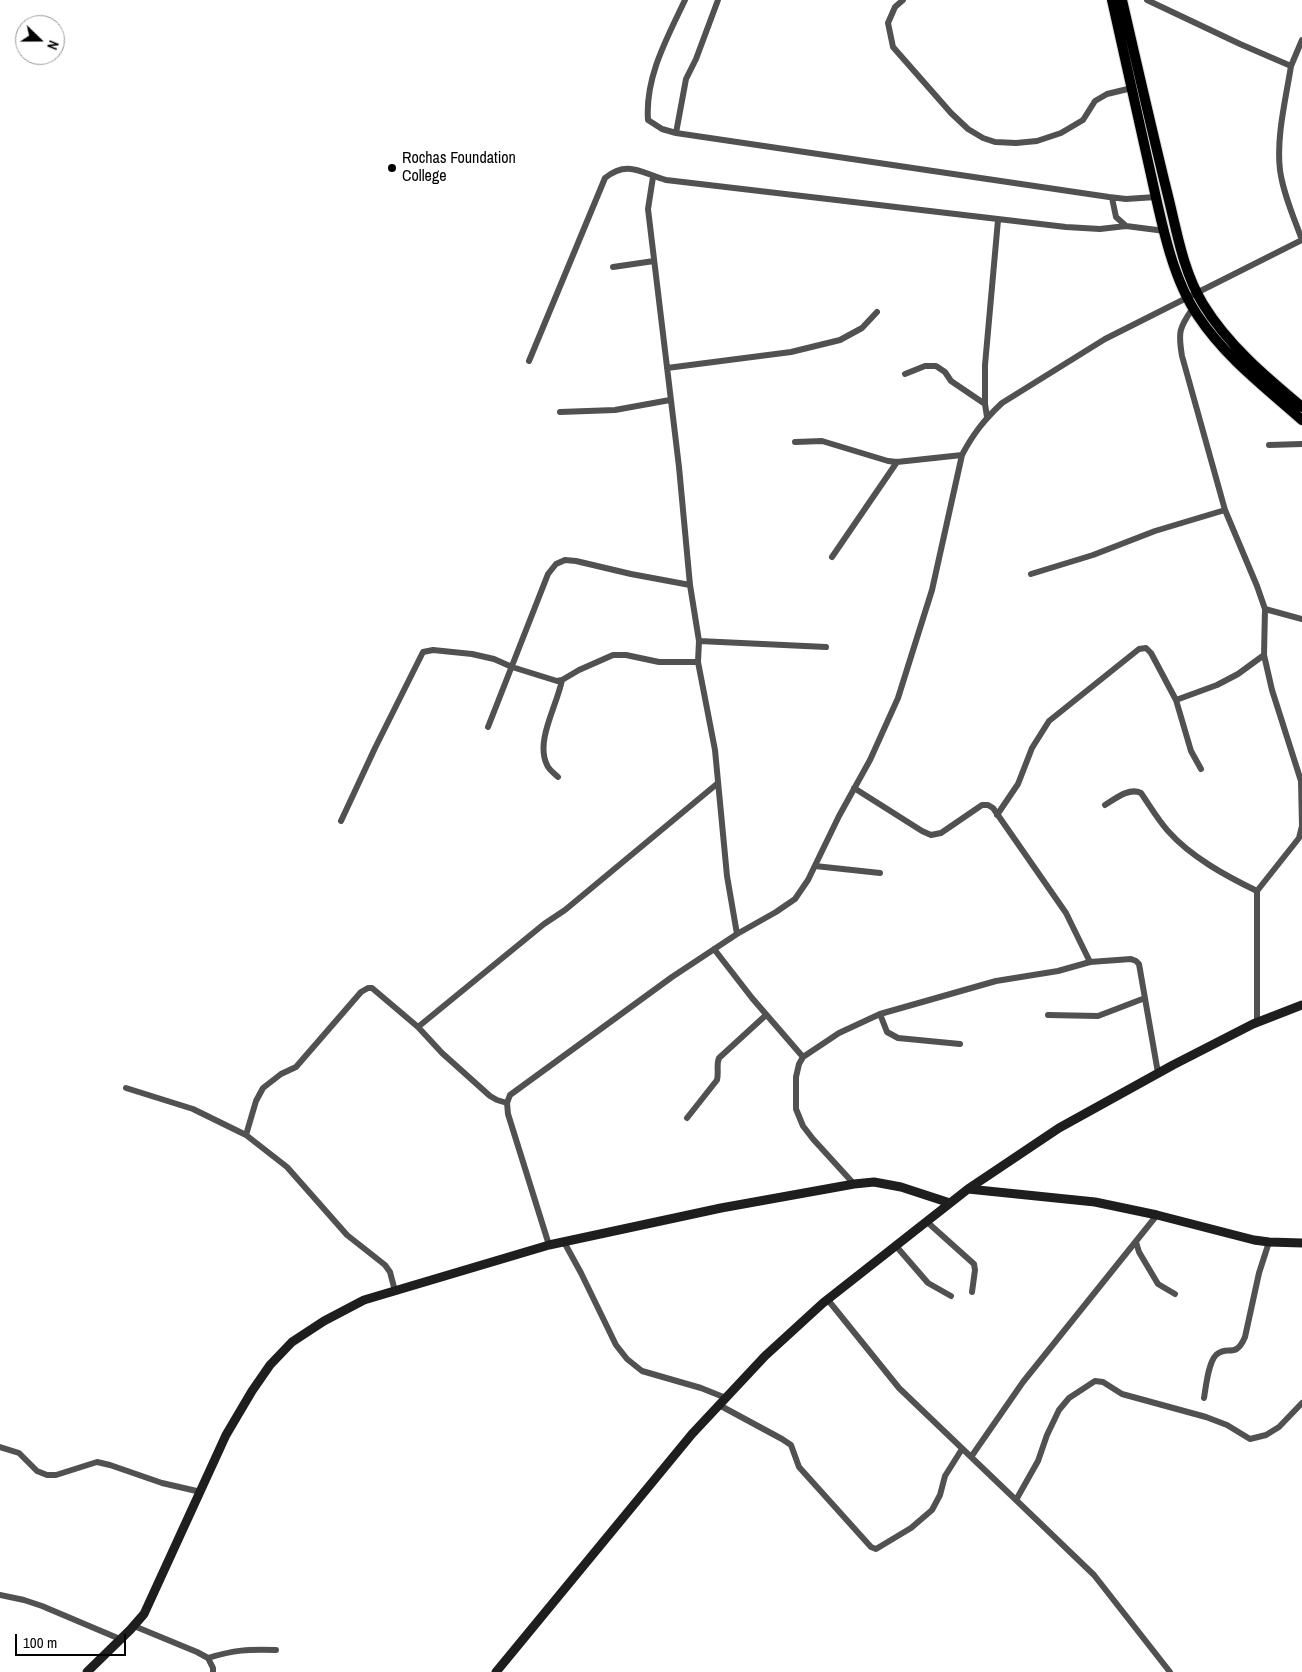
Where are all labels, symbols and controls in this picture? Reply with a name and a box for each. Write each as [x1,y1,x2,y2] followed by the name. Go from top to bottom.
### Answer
[15,15,65,65] north arrow
[43,38,63,52] text: N
[402,149,516,187] place label: Rochas Foundation College
[386,162,398,174] marker: Rochas Foundation College
[18,1624,129,1656] scale bar
[23,1632,57,1653] text: 100 m

